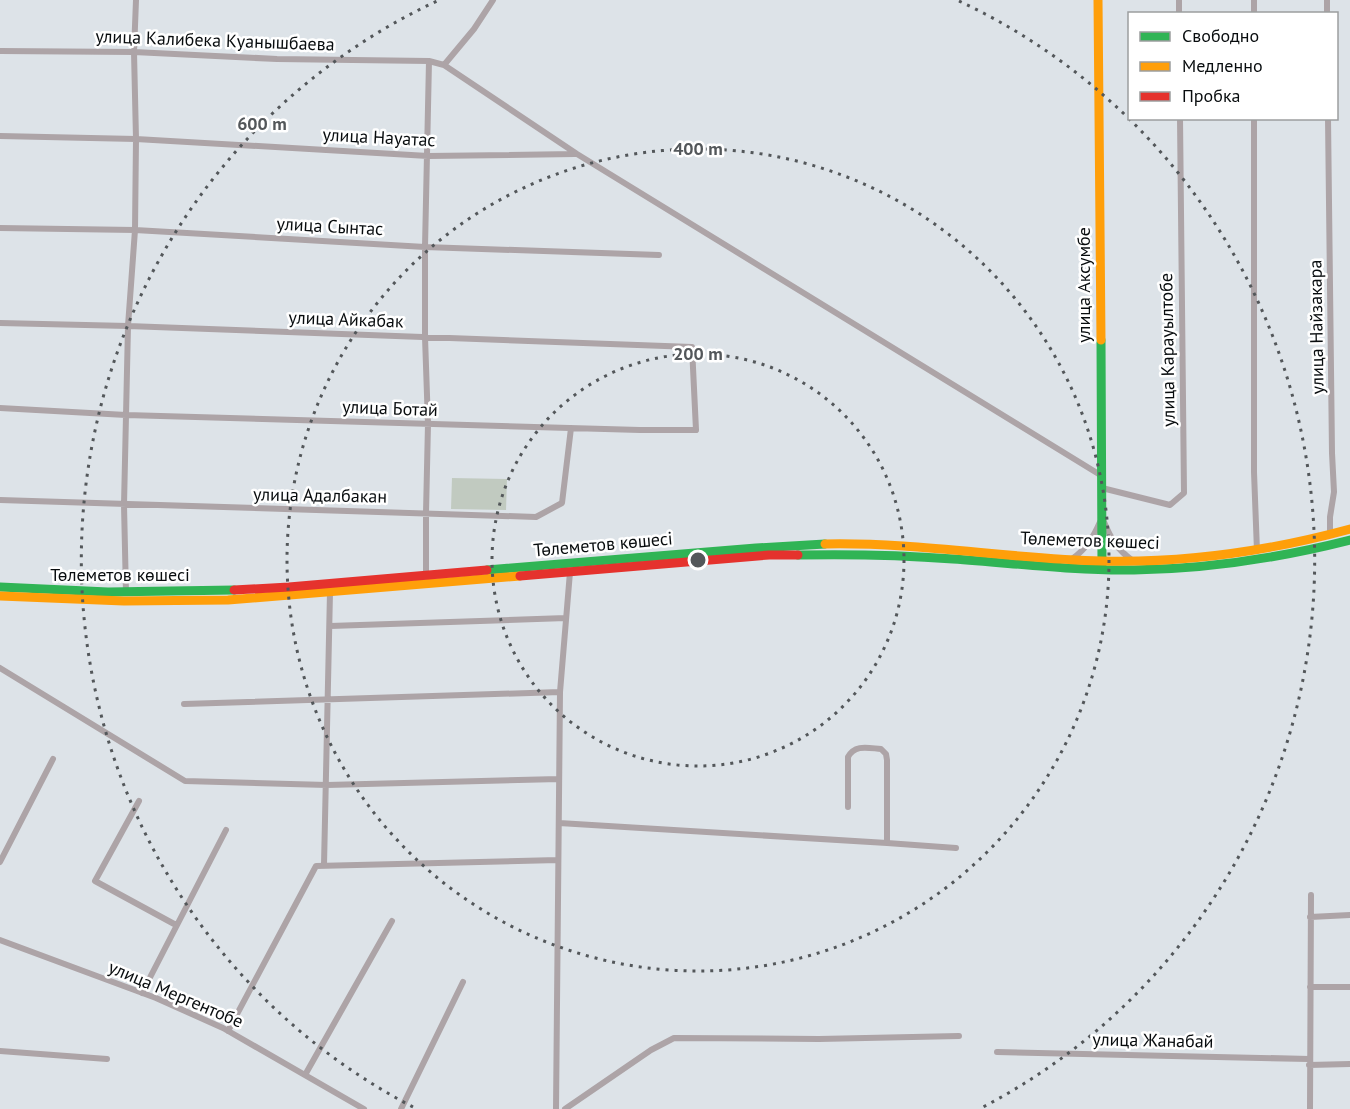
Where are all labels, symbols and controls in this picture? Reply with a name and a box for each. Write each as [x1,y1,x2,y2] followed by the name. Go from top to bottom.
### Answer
[1128,12,1338,120] legend
[95,24,335,56] street label: улица Калибека Куанышбаева
[1182,24,1259,47] text: Свободно
[1182,54,1263,77] text: Медленно
[1182,84,1240,107] text: Пробка
[237,112,287,135] text: 600 m
[322,123,436,151] street label: улица Науатас
[673,137,723,160] text: 400 m
[276,212,384,240] street label: улица Сынтас
[1072,227,1095,343] street label: улица Аксумбе
[1303,260,1329,394] street label: улица Найзакара
[1154,273,1180,427] street label: улица Карауылтобе
[288,305,404,333] street label: улица Айкабак
[673,342,723,365] text: 200 m
[342,395,438,421] street label: улица Ботай
[253,482,387,508] street label: улица Адалбакан
[532,526,674,562] street label: Төлеметов көшесі
[1020,526,1160,554] street label: Төлеметов көшесі
[688,550,708,570] centre of rings
[50,563,190,586] street label: Төлеметов көшесі
[105,955,247,1033] street label: улица Мергентобе
[1092,1027,1214,1053] street label: улица Жанабай

